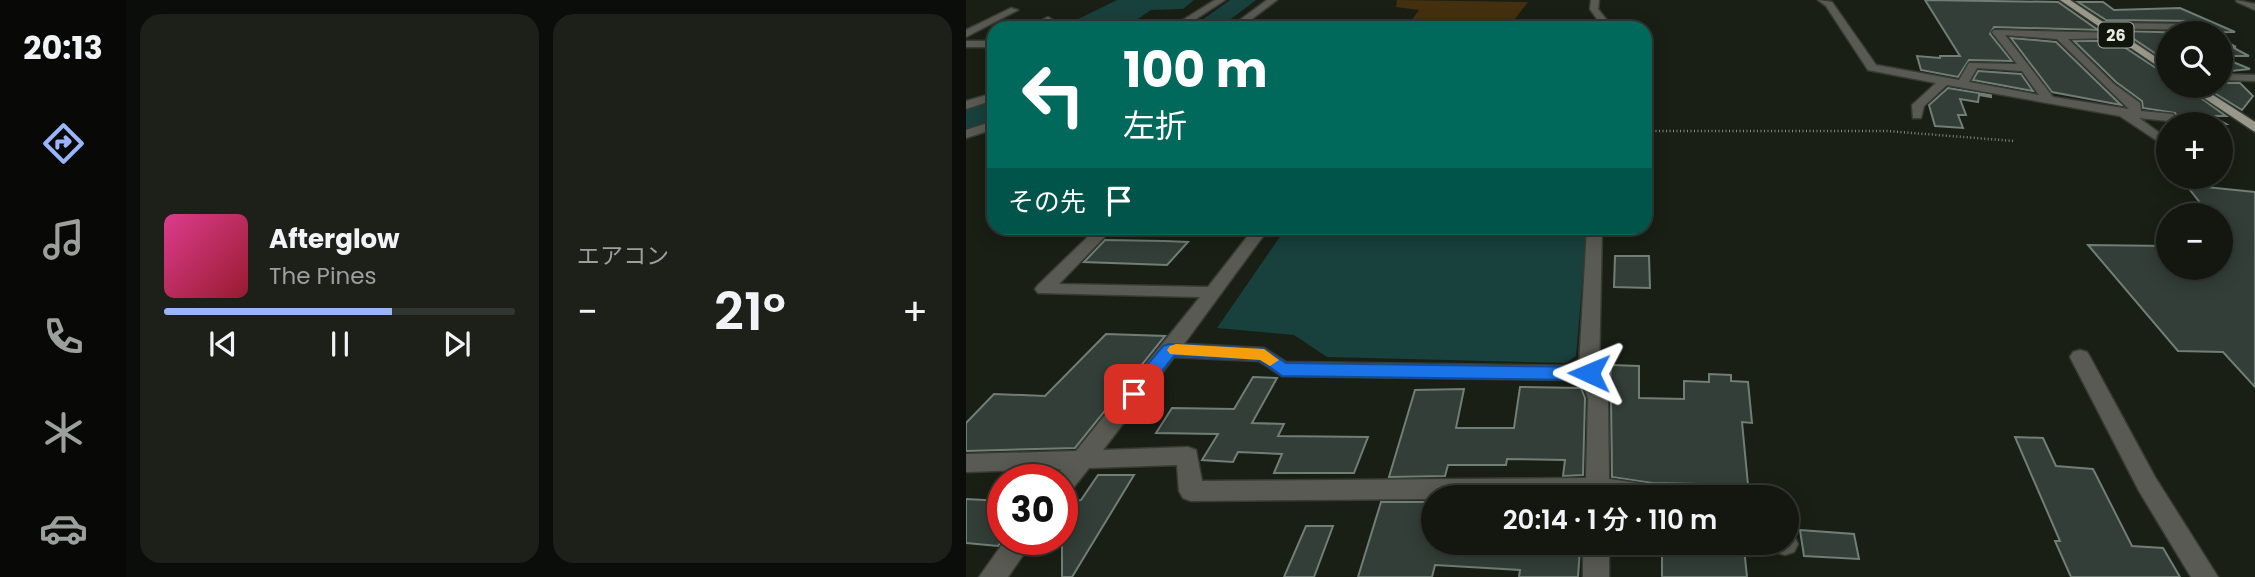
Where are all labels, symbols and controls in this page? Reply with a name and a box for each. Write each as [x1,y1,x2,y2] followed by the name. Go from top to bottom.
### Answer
[2156,21,2233,280] map controls
[2156,21,2233,98] button: search
[2098,22,2134,48] road number: 26
[23,25,103,70] text: 20:13
[1123,36,1268,104] text: 100 m
[1008,49,1099,140] icon: left
[1123,103,1187,148] text: 左折
[2156,112,2233,189] button: +
[39,119,88,168] icon: directions
[1100,182,1138,220] icon: arrive
[1008,184,1086,220] text: その先
[2156,203,2233,280] button: −
[39,215,88,264] icon: music
[269,221,400,257] text: Afterglow
[577,240,669,272] text: エアコン
[269,260,377,292] text: The Pines
[714,275,786,348] text: 21°
[577,285,598,338] text: −
[902,285,928,338] text: +
[39,312,88,361] icon: phone
[204,325,242,363] icon: previous
[321,325,359,363] icon: pause
[438,325,476,363] icon: next
[1552,336,1626,410] position arrow
[1104,364,1164,424] pin
[1115,375,1153,413] icon: arrive
[39,408,88,457] icon: climate
[987,464,1078,555] speed limit sign: 30
[1503,502,1717,538] text: 20:14 · 1 分 · 110 m
[39,504,88,553] icon: car

